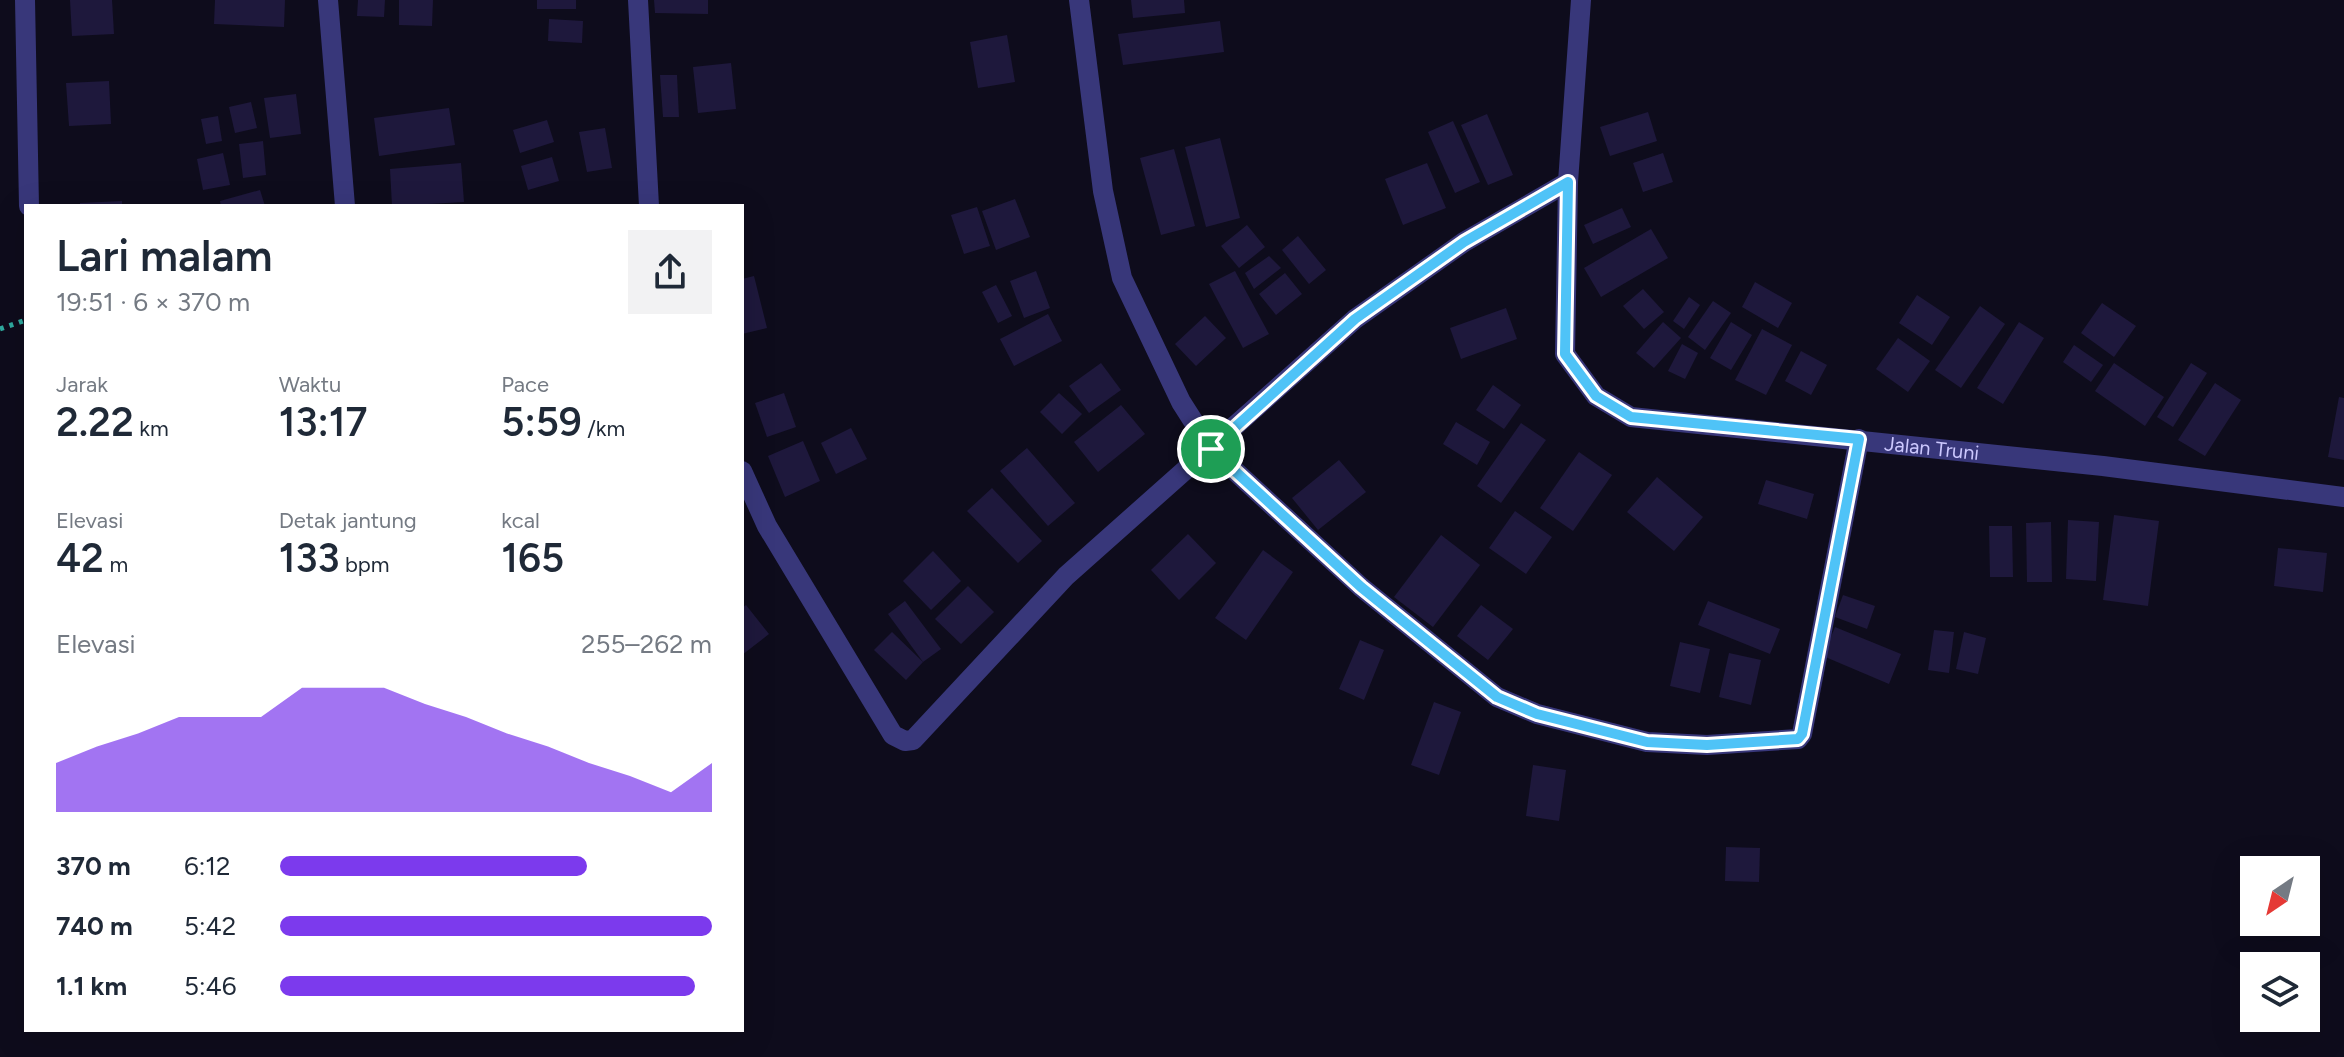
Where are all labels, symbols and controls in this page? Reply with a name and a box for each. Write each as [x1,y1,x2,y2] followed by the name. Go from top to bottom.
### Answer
[56,229,272,282] text: Lari malam
[628,230,712,314] button: share
[56,286,250,318] text: 19:51 · 6 × 370 m
[56,371,108,398] text: Jarak
[279,371,341,398] text: Waktu
[501,371,549,398] text: Pace
[56,398,134,446] text: 2.22
[279,398,367,446] text: 13:17
[501,398,582,446] text: 5:59
[134,415,169,442] text: km
[582,415,625,442] text: /km
[1177,415,1245,483] pin
[1189,427,1233,471] icon: arrive
[1883,431,1980,465] street label: Jalan Truni
[56,507,123,534] text: Elevasi
[279,507,417,534] text: Detak jantung
[501,507,540,534] text: kcal
[56,534,104,582] text: 42
[279,534,340,582] text: 133
[501,534,564,582] text: 165
[104,551,128,578] text: m
[340,551,390,578] text: bpm
[56,628,136,660] text: Elevasi
[581,628,712,660] text: 255–262 m
[56,850,131,882] text: 370 m
[184,850,231,882] text: 6:12
[2240,856,2320,936] north arrow
[2240,856,2320,1032] map controls
[56,910,133,942] text: 740 m
[184,910,236,942] text: 5:42
[2240,952,2320,1032] button: layers
[56,970,127,1002] text: 1.1 km
[184,970,236,1002] text: 5:46

